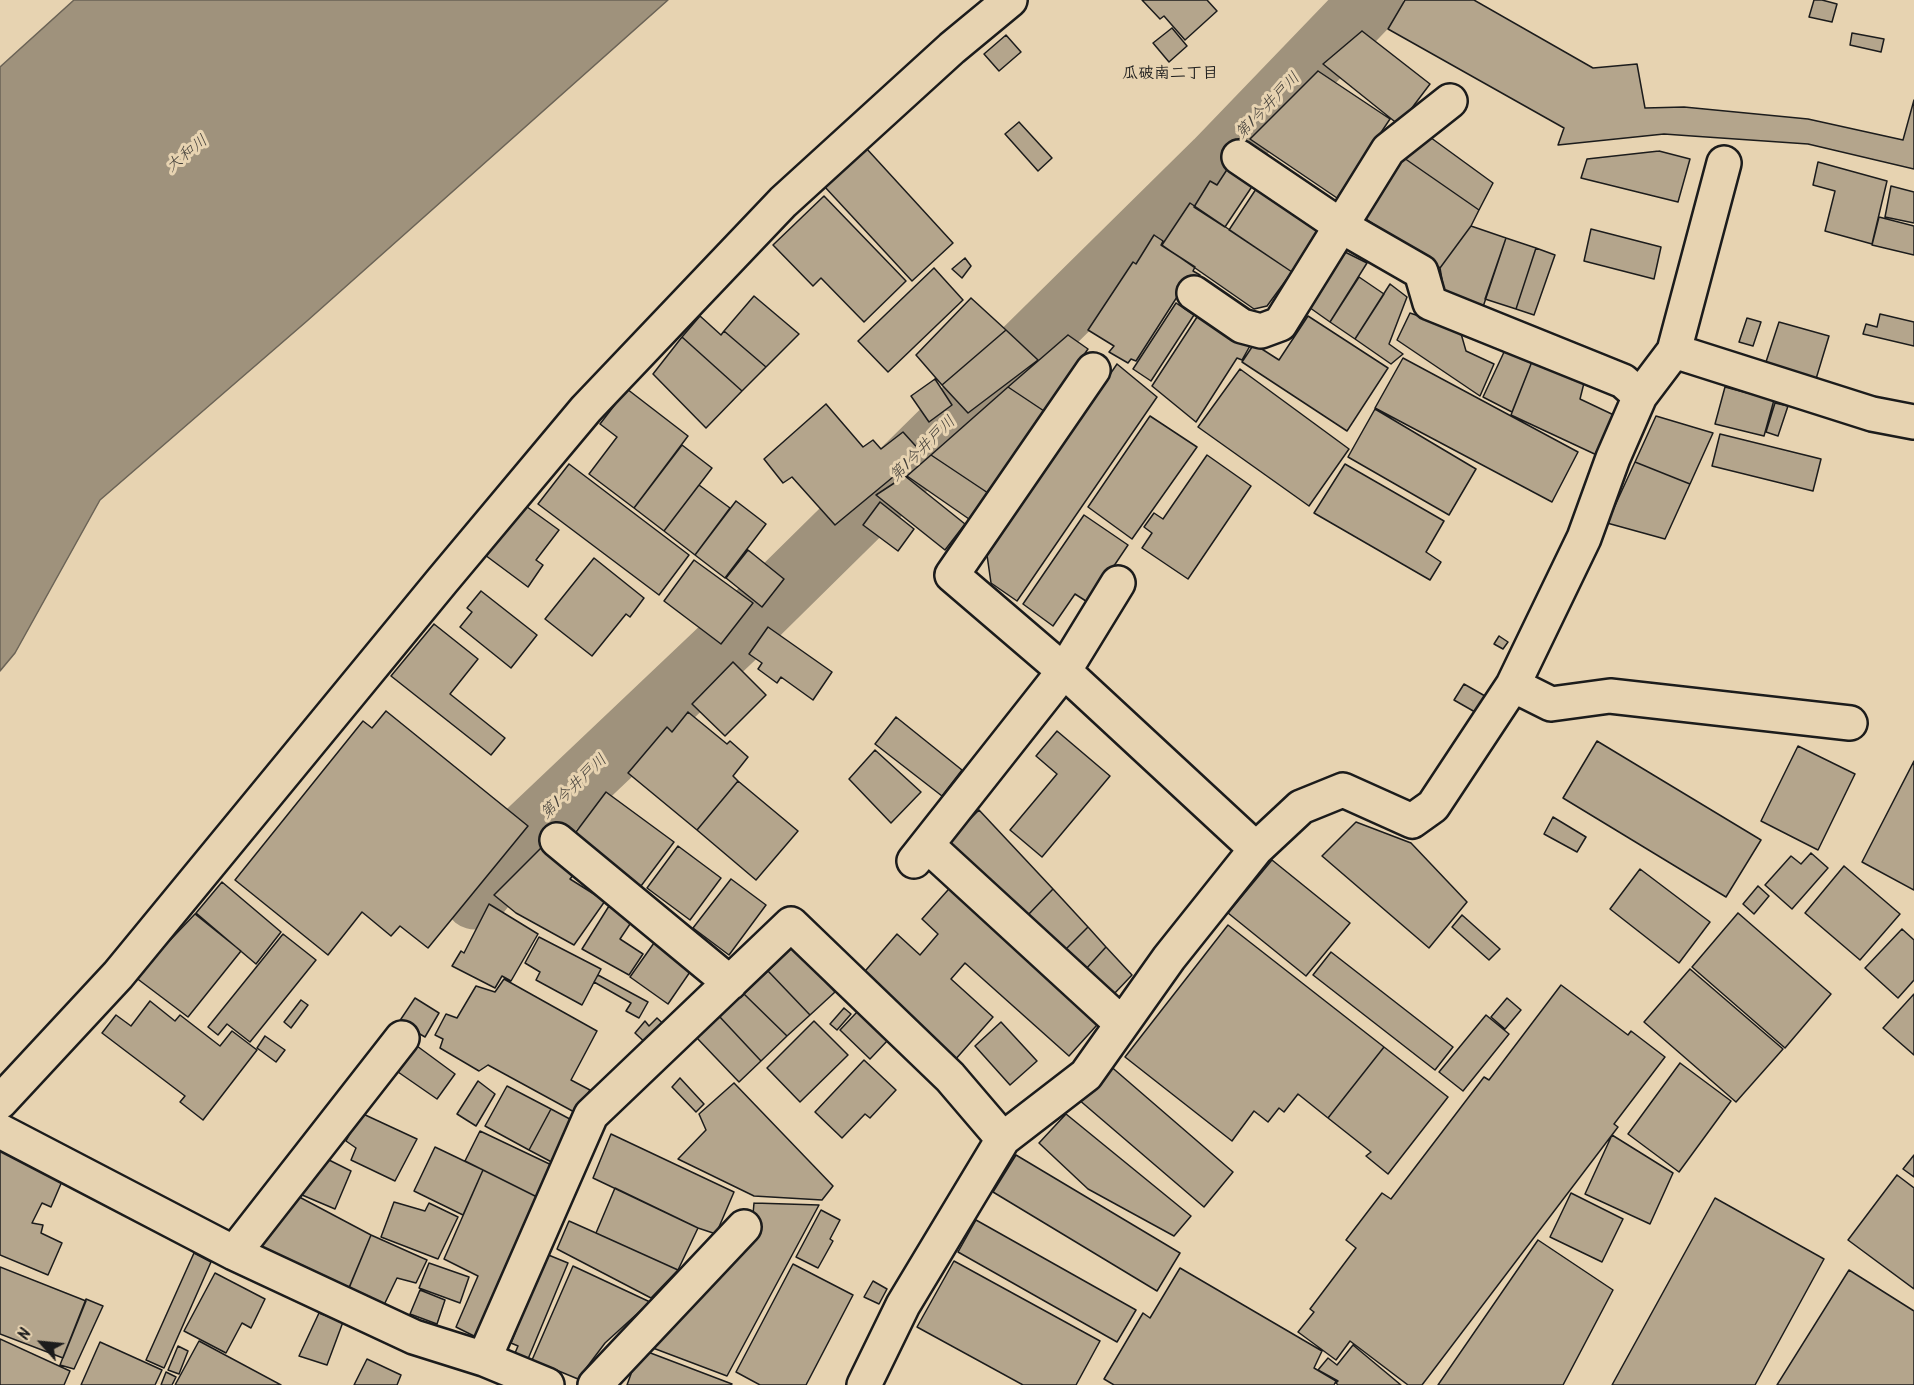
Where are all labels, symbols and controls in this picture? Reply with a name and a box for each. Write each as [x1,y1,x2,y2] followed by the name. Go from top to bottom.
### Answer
[1122,65,1218,85] district label: 瓜破南二丁目
[1233,70,1305,144] water label: 第1今井戸川
[163,132,213,178] water label: 大和川
[887,413,961,487] water label: 第1今井戸川
[538,752,612,824] water label: 第1今井戸川
[12,1313,72,1373] north arrow
[12,1324,39,1345] text: N

